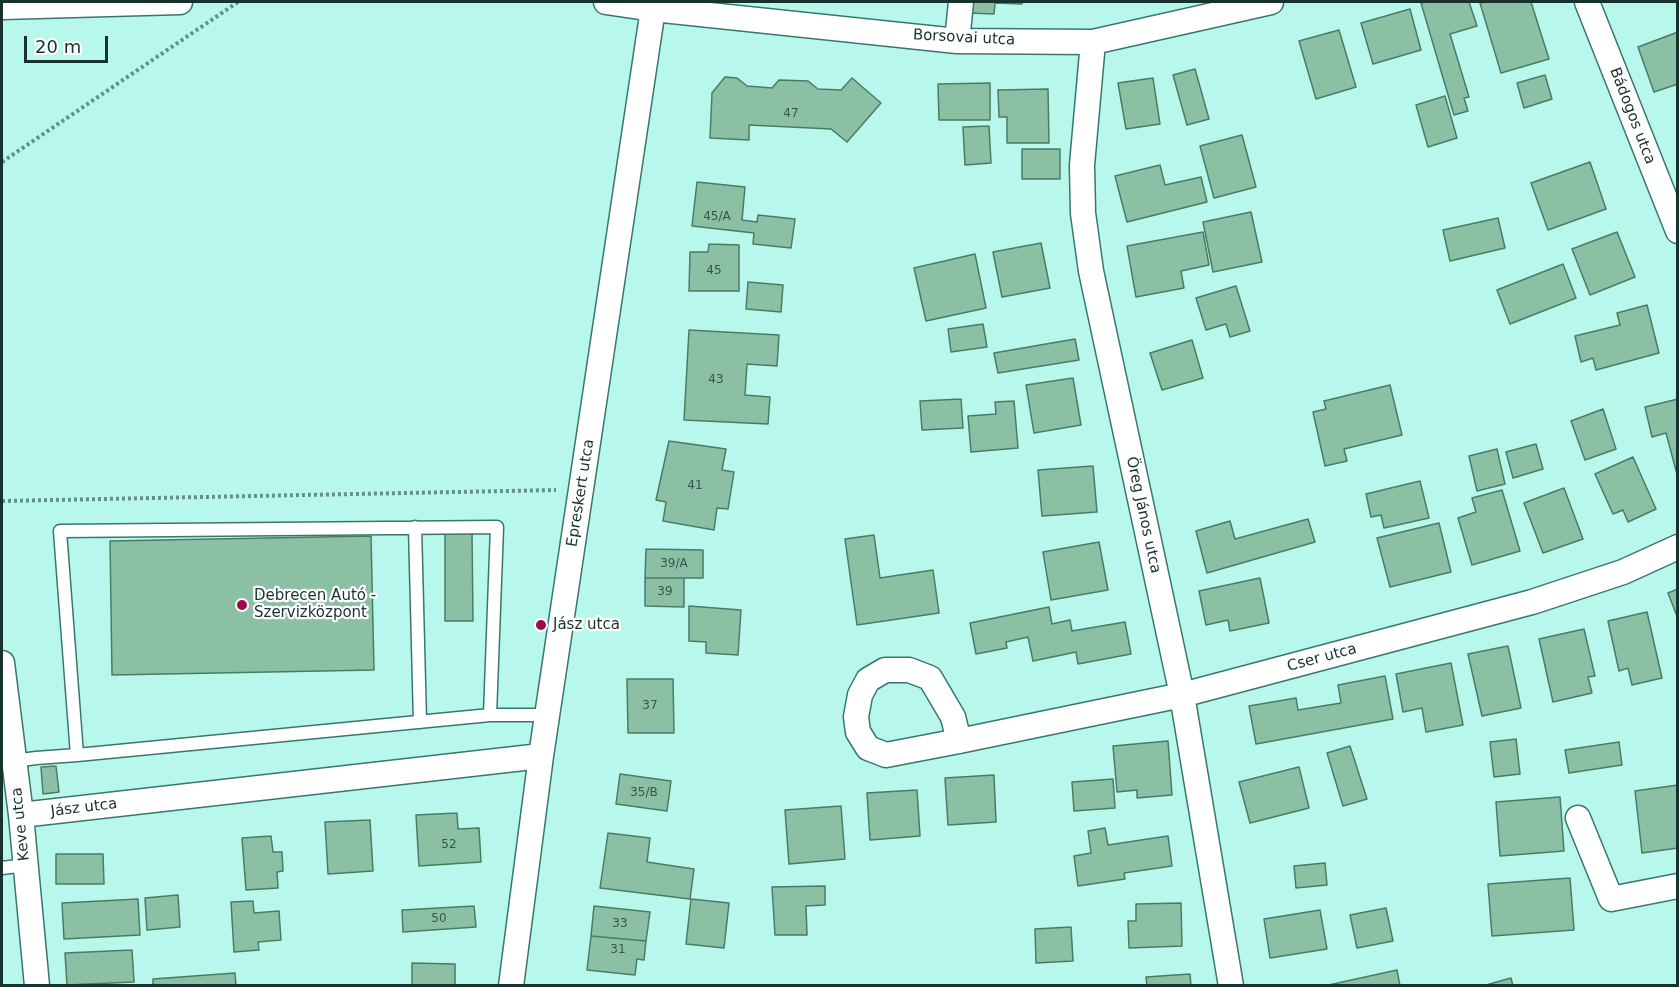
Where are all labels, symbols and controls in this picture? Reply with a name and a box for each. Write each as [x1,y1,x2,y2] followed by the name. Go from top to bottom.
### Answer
[27,24,111,62] scale bar
[912,26,1016,50] street label: Borsovai utca
[35,36,81,57] text: 20 m
[1605,65,1659,167] street label: Bádogos utca
[783,107,799,121] house number: 47
[703,210,731,224] house number: 45/A
[706,264,722,278] house number: 45
[708,373,724,387] house number: 43
[564,438,598,548] street label: Epreskert utca
[1122,455,1164,575] street label: Öreg János utca
[687,479,703,493] house number: 41
[660,557,688,571] house number: 39/A
[657,585,673,599] house number: 39
[254,587,376,622] place label: Debrecen Autó - Szervizközpont
[235,598,249,612] marker: Debrecen Autó - Szervizközpont
[553,616,620,634] place label: Jász utca
[534,618,548,632] marker: Jász utca
[1285,640,1359,676] street label: Cser utca
[642,699,658,713] house number: 37
[8,786,34,862] street label: Keve utca
[630,786,658,800] house number: 35/B
[50,795,118,821] street label: Jász utca
[441,838,457,852] house number: 52
[431,912,447,926] house number: 50
[612,917,628,931] house number: 33
[610,943,626,957] house number: 31

